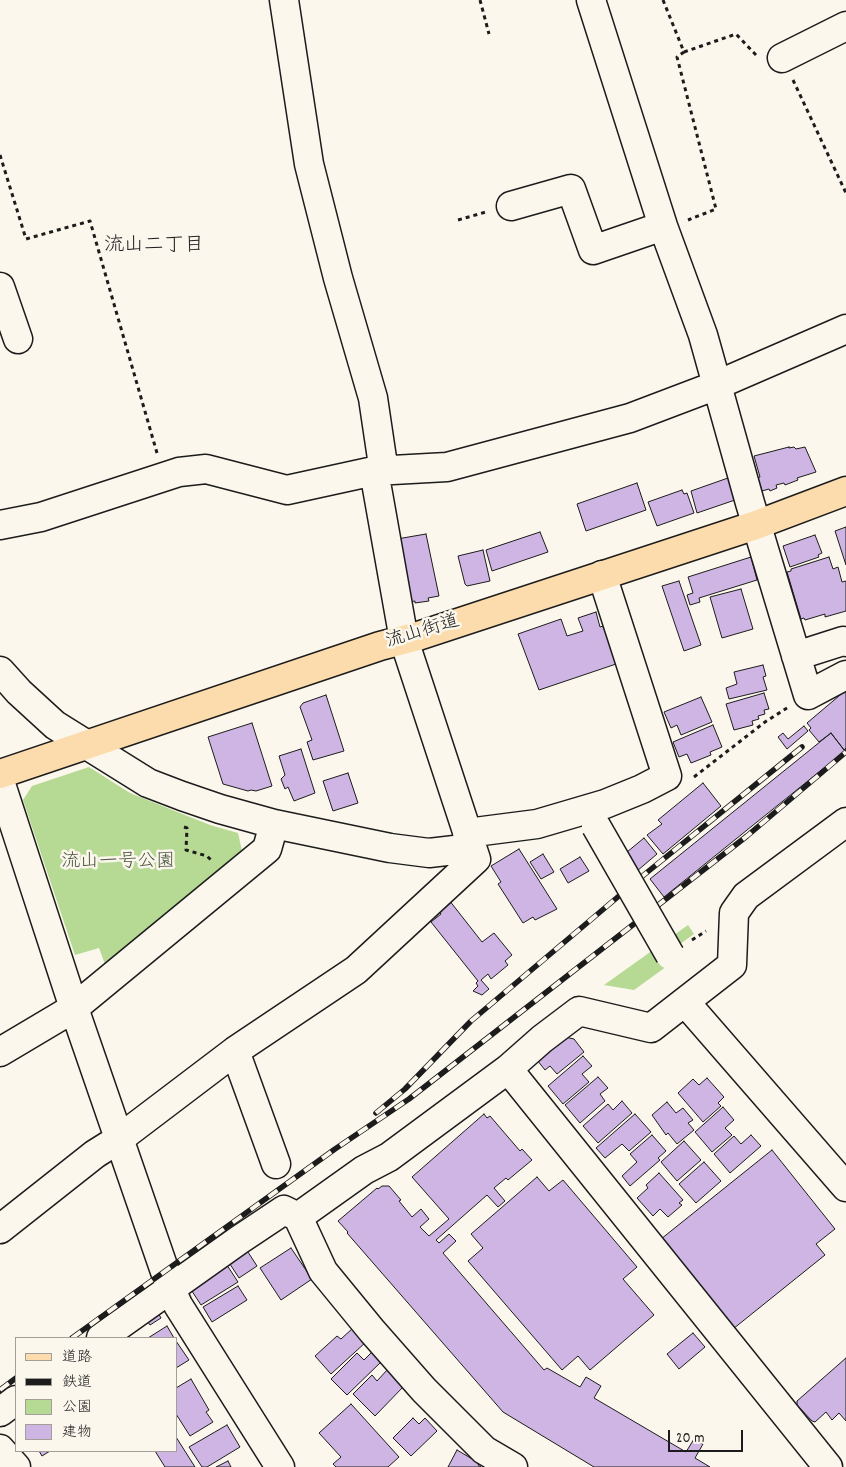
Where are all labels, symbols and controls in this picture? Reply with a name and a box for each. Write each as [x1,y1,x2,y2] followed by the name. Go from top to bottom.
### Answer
[104,235,204,259] district label: 流山二丁目
[383,611,463,655] street label: 流山街道
[61,852,175,874] park label: 流山一号公園
[15,1337,178,1452] legend
[62,1347,92,1369] text: 道路
[62,1372,92,1394] text: 鉄道
[62,1397,92,1419] text: 公園
[671,1420,746,1452] scale bar
[62,1422,92,1444] text: 建物
[676,1428,704,1450] text: 20 m

